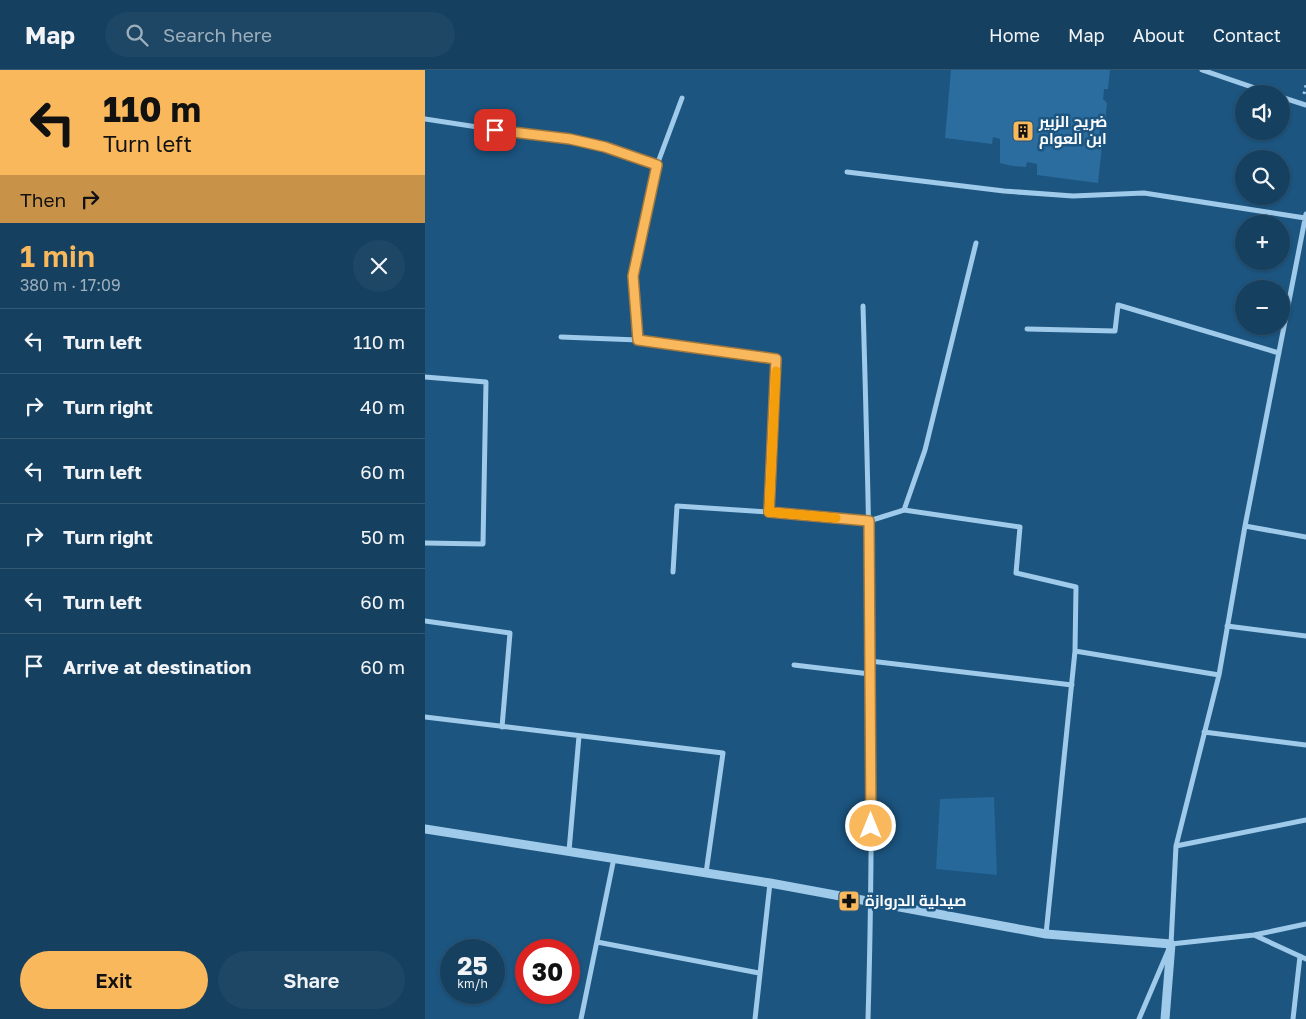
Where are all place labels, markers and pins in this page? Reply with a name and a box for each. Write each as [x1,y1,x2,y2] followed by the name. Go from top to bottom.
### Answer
[474,109,516,151] pin
[1038,112,1107,149] place label: ضريح الزبير ابن العوام
[1011,119,1035,143] building icon: ضريح الزبير ابن العوام
[837,889,861,913] pharmacy icon: صيدلية الدروازة
[865,891,967,910] place label: صيدلية الدروازة

